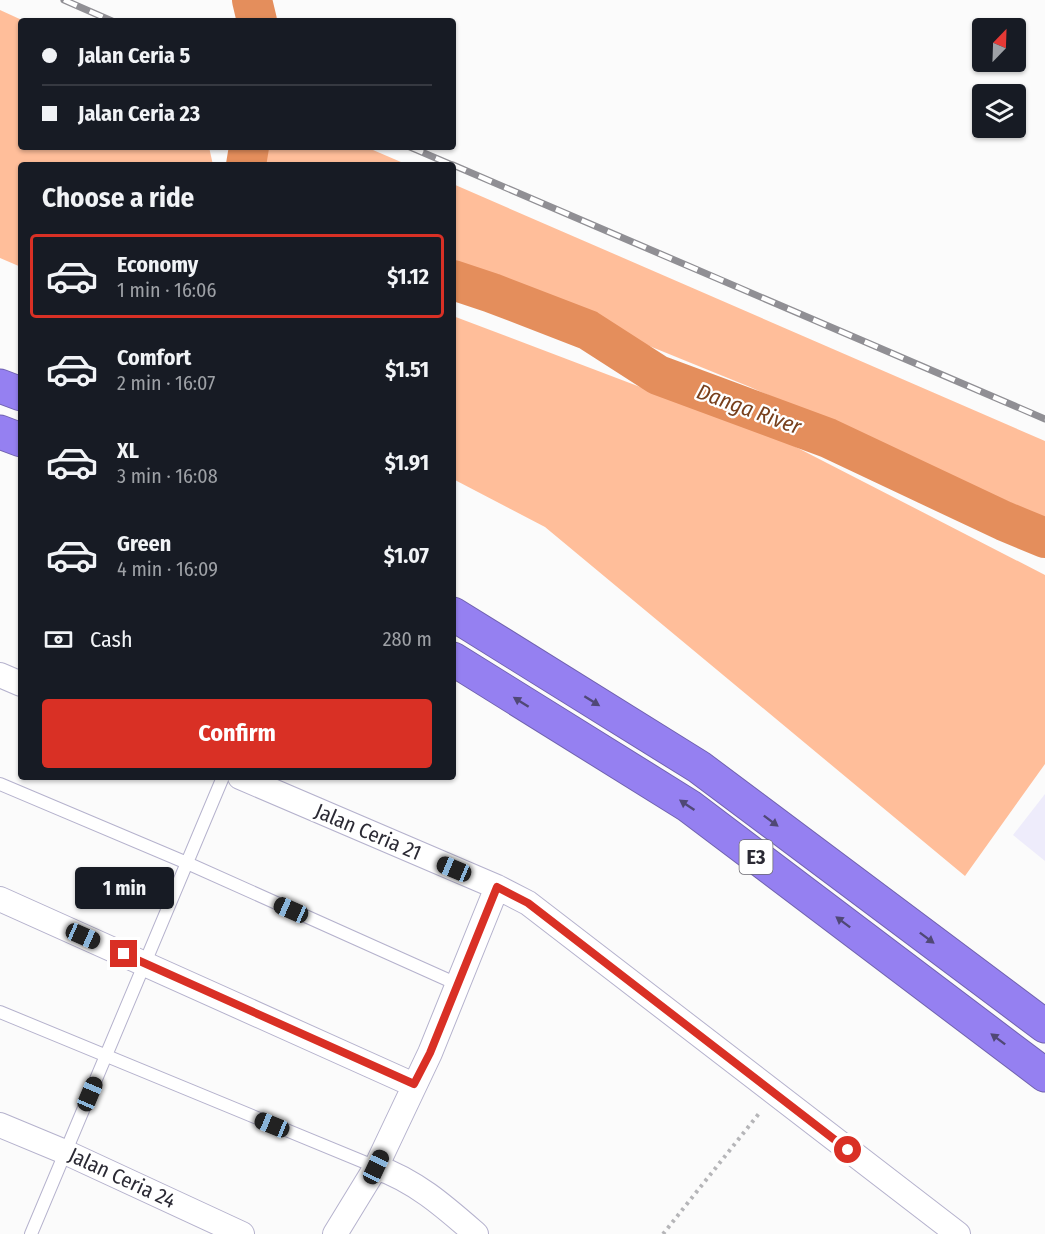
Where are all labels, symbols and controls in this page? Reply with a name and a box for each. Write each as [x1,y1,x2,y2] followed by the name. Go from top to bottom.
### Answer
[972,18,1026,72] north arrow
[972,18,1026,138] map controls
[78,42,190,69] text: Jalan Ceria 5
[972,84,1026,138] button: layers
[78,100,200,127] text: Jalan Ceria 23
[42,182,194,214] text: Choose a ride
[45,249,99,303] icon: car
[117,251,198,278] text: Economy
[387,263,429,290] text: $1.12
[117,278,216,302] text: 1 min · 16:06
[45,342,99,396] icon: car
[117,344,191,371] text: Comfort
[385,356,429,383] text: $1.51
[117,371,215,395] text: 2 min · 16:07
[693,378,806,441] water label: Danga River
[45,435,99,489] icon: car
[117,437,139,464] text: XL
[385,449,429,476] text: $1.91
[117,464,218,488] text: 3 min · 16:08
[45,528,99,582] icon: car
[117,530,171,557] text: Green
[384,542,429,569] text: $1.07
[117,557,218,581] text: 4 min · 16:09
[42,623,75,656] icon: cash
[90,626,133,653] text: Cash
[383,627,432,651] text: 280 m
[584,695,600,706] one-way arrow
[513,696,529,707] one-way arrow
[42,699,432,768] button: Confirm
[311,798,425,866] street label: Jalan Ceria 21
[679,799,695,811] one-way arrow
[763,815,779,827] one-way arrow
[740,840,772,874] road number: E3
[434,854,474,884] car
[74,867,174,909] callout: 1 min
[103,876,146,900] text: 1 min
[271,894,311,926] car
[835,916,851,928] one-way arrow
[63,920,103,952] car
[919,932,935,944] one-way arrow
[110,940,137,967] route end
[991,1034,1006,1046] one-way arrow
[75,1074,105,1114] car
[252,1110,292,1140] car
[834,1136,861,1163] route start
[64,1142,180,1214] street label: Jalan Ceria 24
[360,1147,392,1187] car

